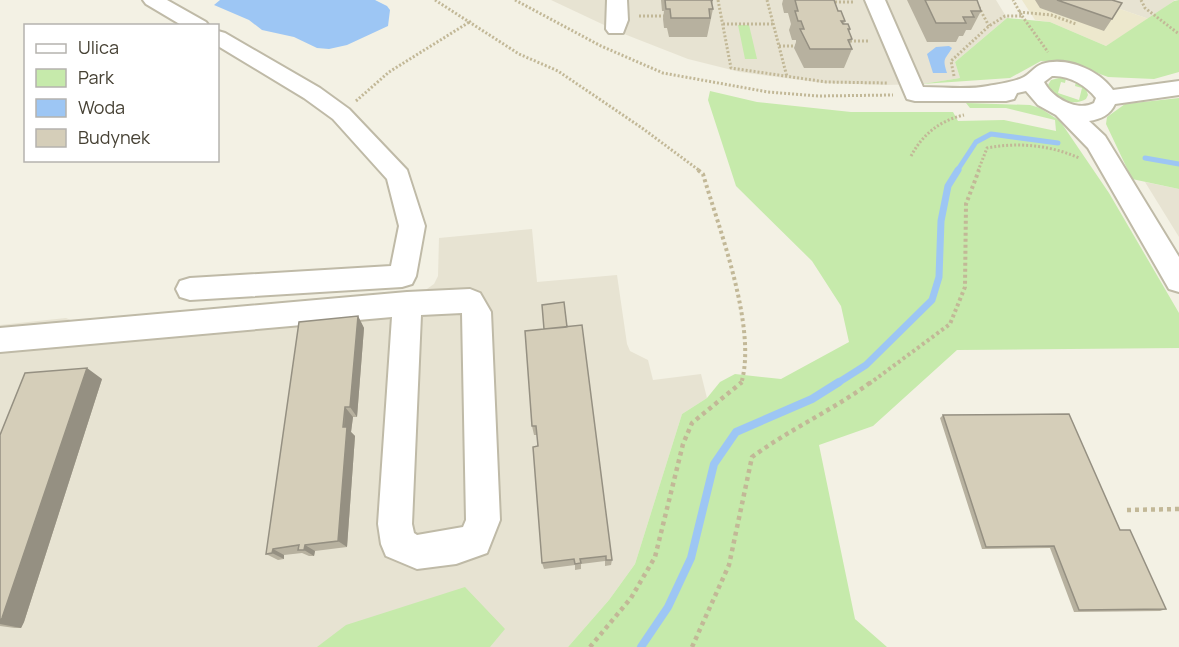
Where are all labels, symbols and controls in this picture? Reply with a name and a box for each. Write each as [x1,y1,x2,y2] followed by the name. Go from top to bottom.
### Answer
[24,24,219,162] legend
[78,35,119,59] text: Ulica
[78,65,115,89] text: Park
[78,95,125,119] text: Woda
[78,125,151,149] text: Budynek

